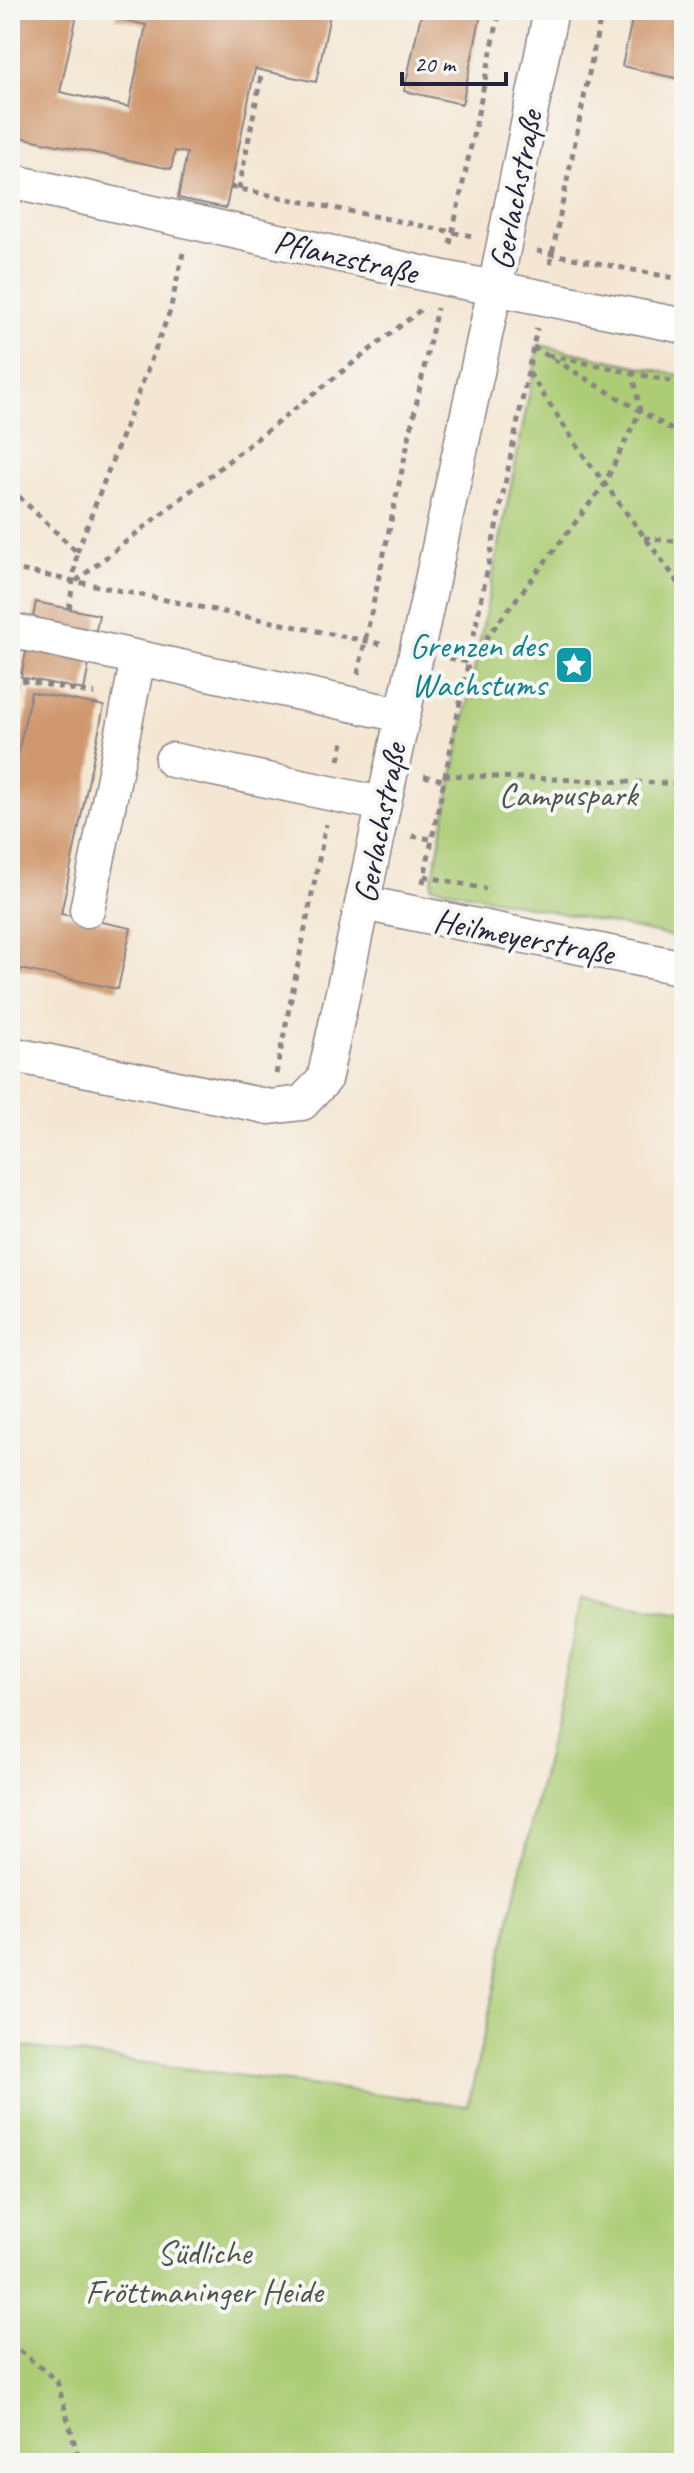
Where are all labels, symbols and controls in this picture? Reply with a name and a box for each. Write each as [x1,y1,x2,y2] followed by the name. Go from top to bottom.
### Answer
[402,36,506,86] scale bar
[414,49,457,79] text: 20 m
[479,104,553,273] street label: Gerlachstraße
[270,219,425,294] street label: Pflanzstraße
[410,624,549,706] place label: Grenzen des Wachstums
[553,644,595,686] place icon: Grenzen des Wachstums
[343,737,417,906] street label: Gerlachstraße
[499,773,640,816] park label: Campuspark
[430,898,620,976] street label: Heilmeyerstraße
[85,2231,325,2313] park label: Südliche Fröttmaninger Heide

